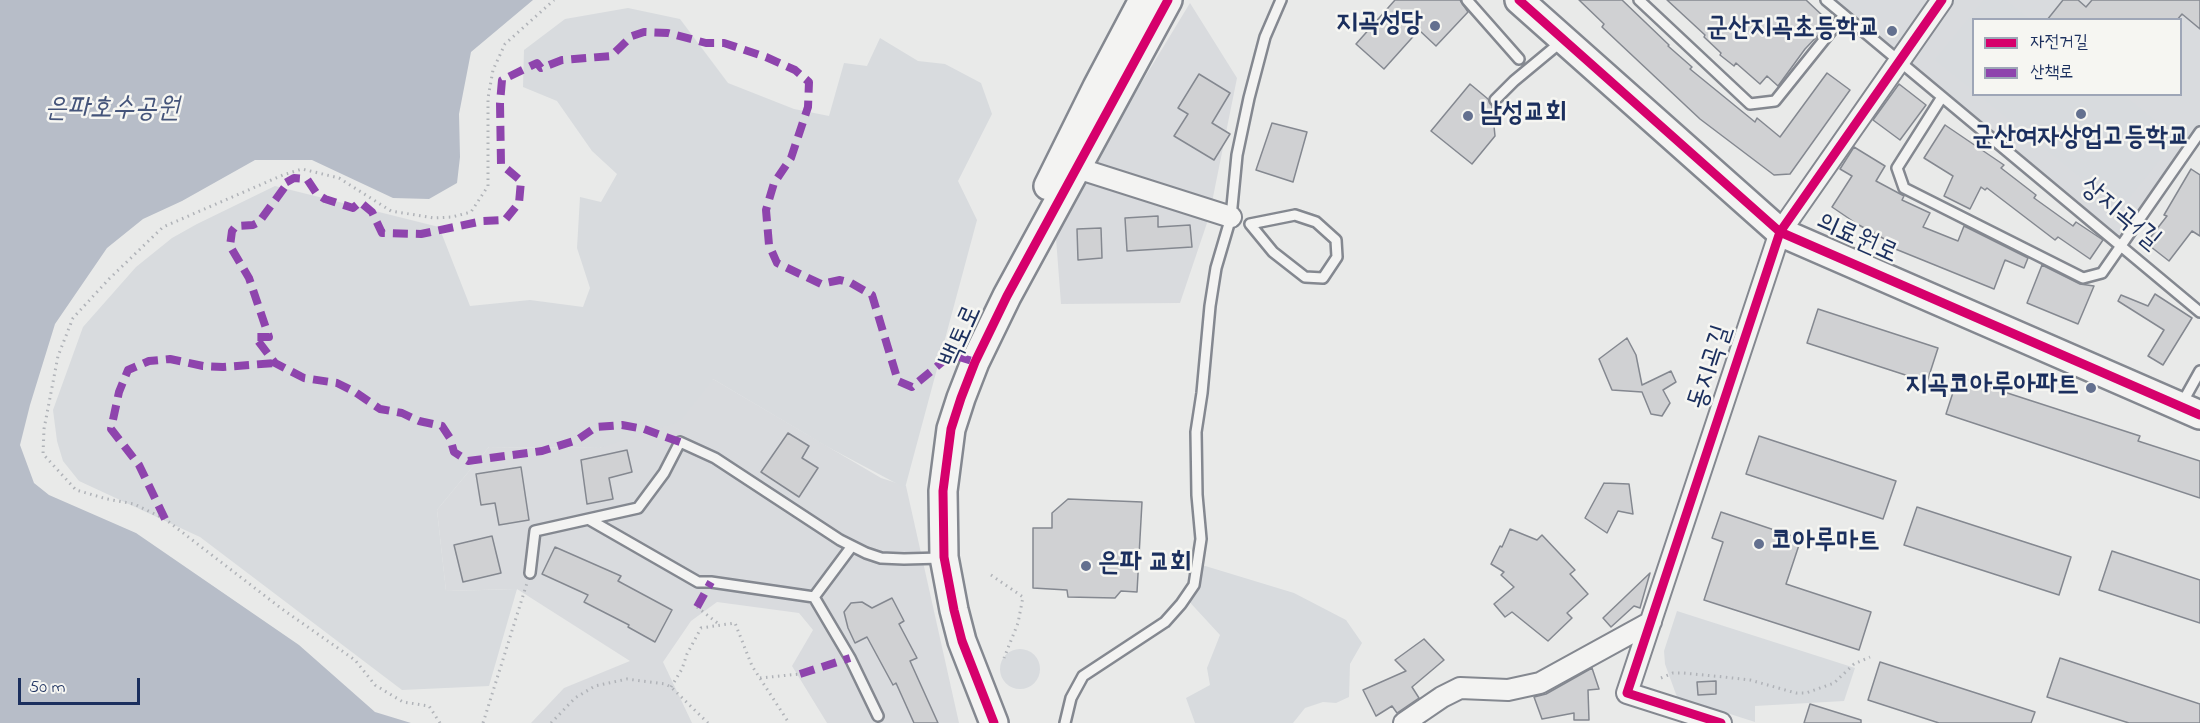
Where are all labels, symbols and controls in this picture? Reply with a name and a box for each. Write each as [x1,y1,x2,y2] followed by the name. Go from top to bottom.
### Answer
[1336,10,1423,42] place label: 지곡성당
[1706,15,1880,47] place label: 군산지곡초등학교
[1972,18,2182,96] legend
[1428,19,1442,33] marker: 지곡성당
[1885,24,1899,38] marker: 군산지곡초등학교
[2030,30,2088,56] text: 자전거길
[2030,60,2073,86] text: 산책로
[44,94,180,128] water label: 은파호수공원
[1480,100,1567,132] place label: 남성교회
[2074,107,2088,121] marker: 군산여자상업고등학교
[1461,109,1475,123] marker: 남성교회
[1972,124,2190,156] place label: 군산여자상업고등학교
[2072,172,2166,258] street label: 상지곡1길
[1810,208,1902,272] street label: 의료원로
[935,301,991,373] street label: 백토로
[1683,322,1741,414] street label: 동지곡길
[1905,372,2079,404] place label: 지곡코아루아파트
[2084,381,2098,395] marker: 지곡코아루아파트
[1771,528,1880,560] place label: 코아루마트
[1752,537,1766,551] marker: 코아루마트
[1098,550,1192,582] place label: 은파 교회
[1079,559,1093,573] marker: 은파 교회
[21,666,142,704] scale bar
[29,675,66,701] text: 50 m

